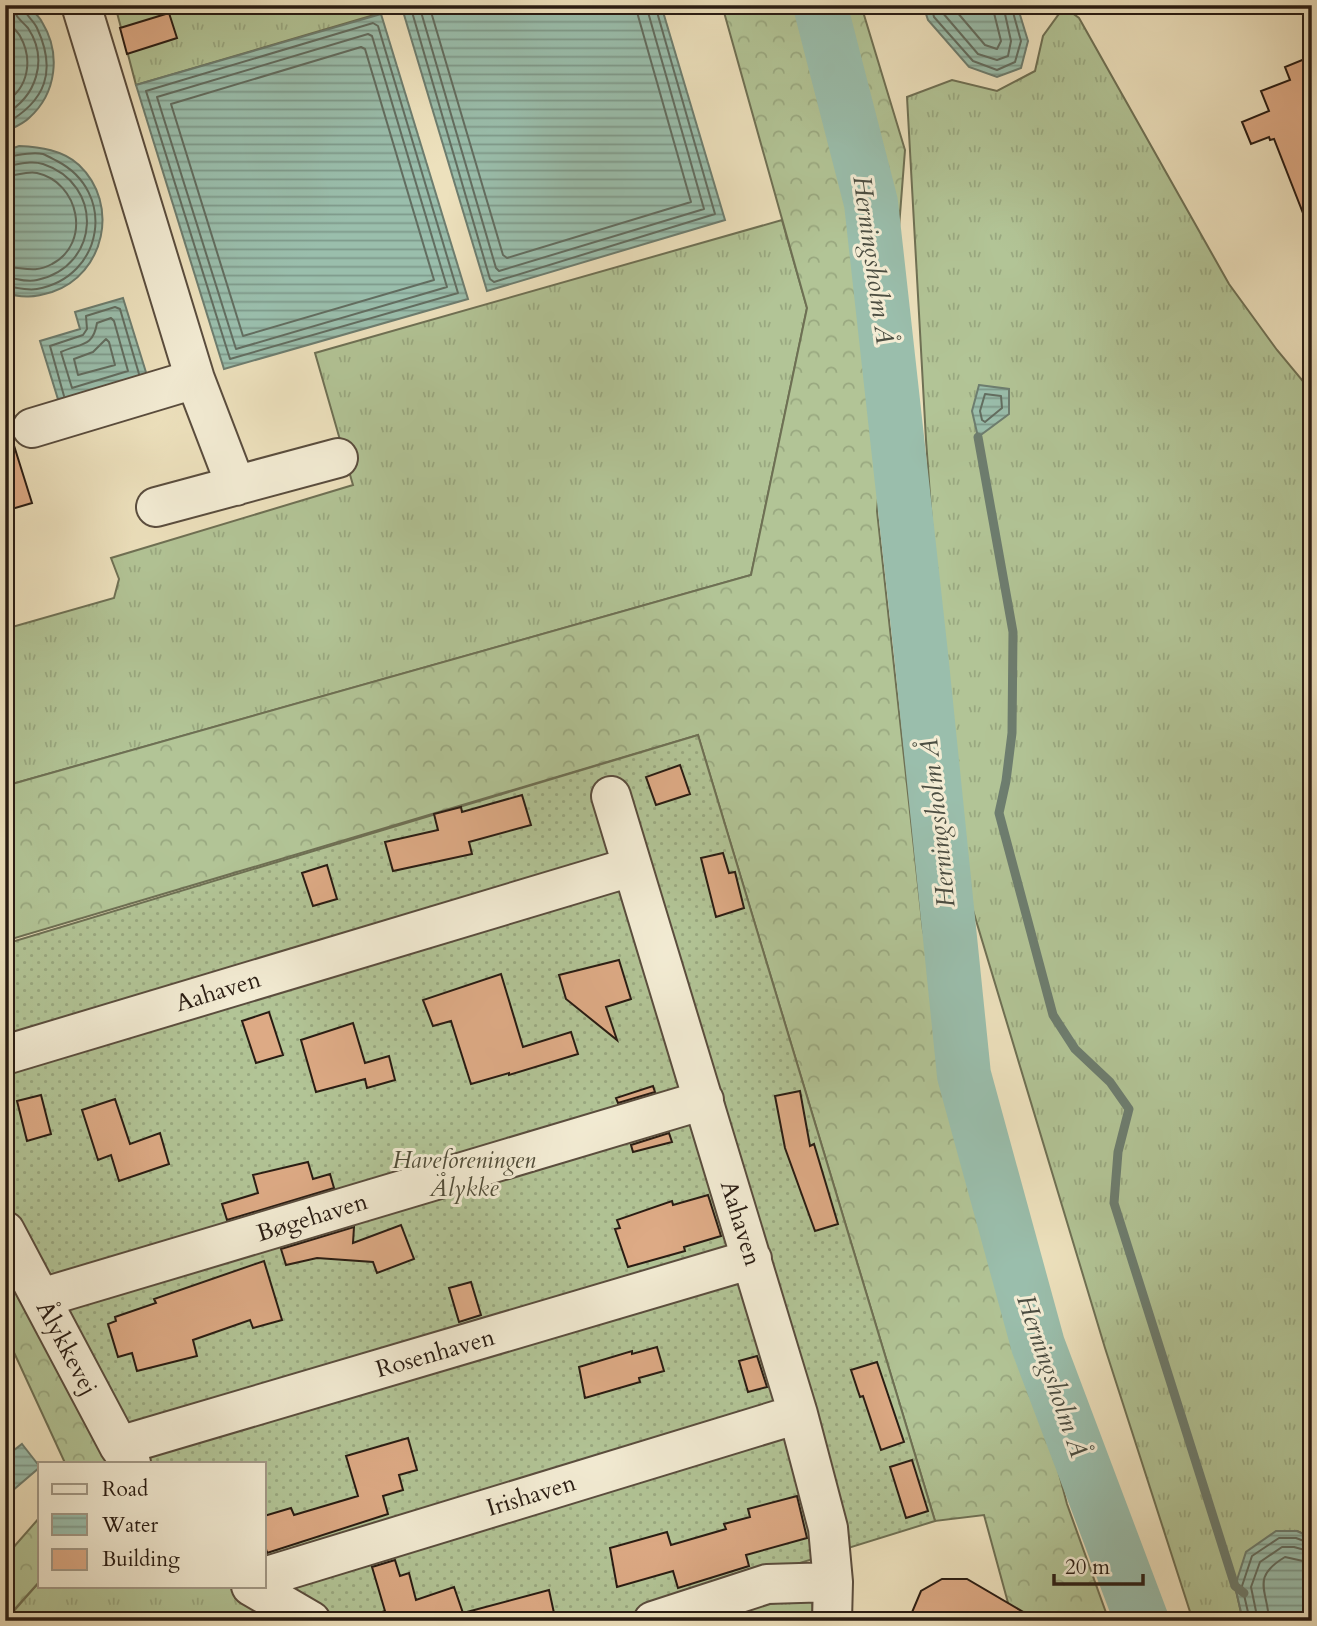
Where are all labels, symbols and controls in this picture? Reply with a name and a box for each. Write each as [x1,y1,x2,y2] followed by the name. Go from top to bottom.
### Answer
[844,173,904,347] water label: Herningsholm Å
[910,736,964,910] water label: Herningsholm Å
[171,963,265,1020] street label: Aahaven
[392,1144,536,1205] park label: Haveforeningen Ålykke
[712,1176,769,1270] street label: Aahaven
[253,1185,372,1250] street label: Bøgehaven
[1008,1290,1098,1462] water label: Herningsholm Å
[28,1295,105,1401] street label: Ålykkevej
[372,1321,499,1386] street label: Rosenhaven
[38,1462,266,1588] legend
[482,1466,580,1525] street label: Irishaven
[102,1475,148,1504] text: Road
[101,1511,158,1540] text: Water
[1054,1542,1144,1586] scale bar
[102,1545,180,1574] text: Building
[1065,1553,1110,1582] text: 20 m

